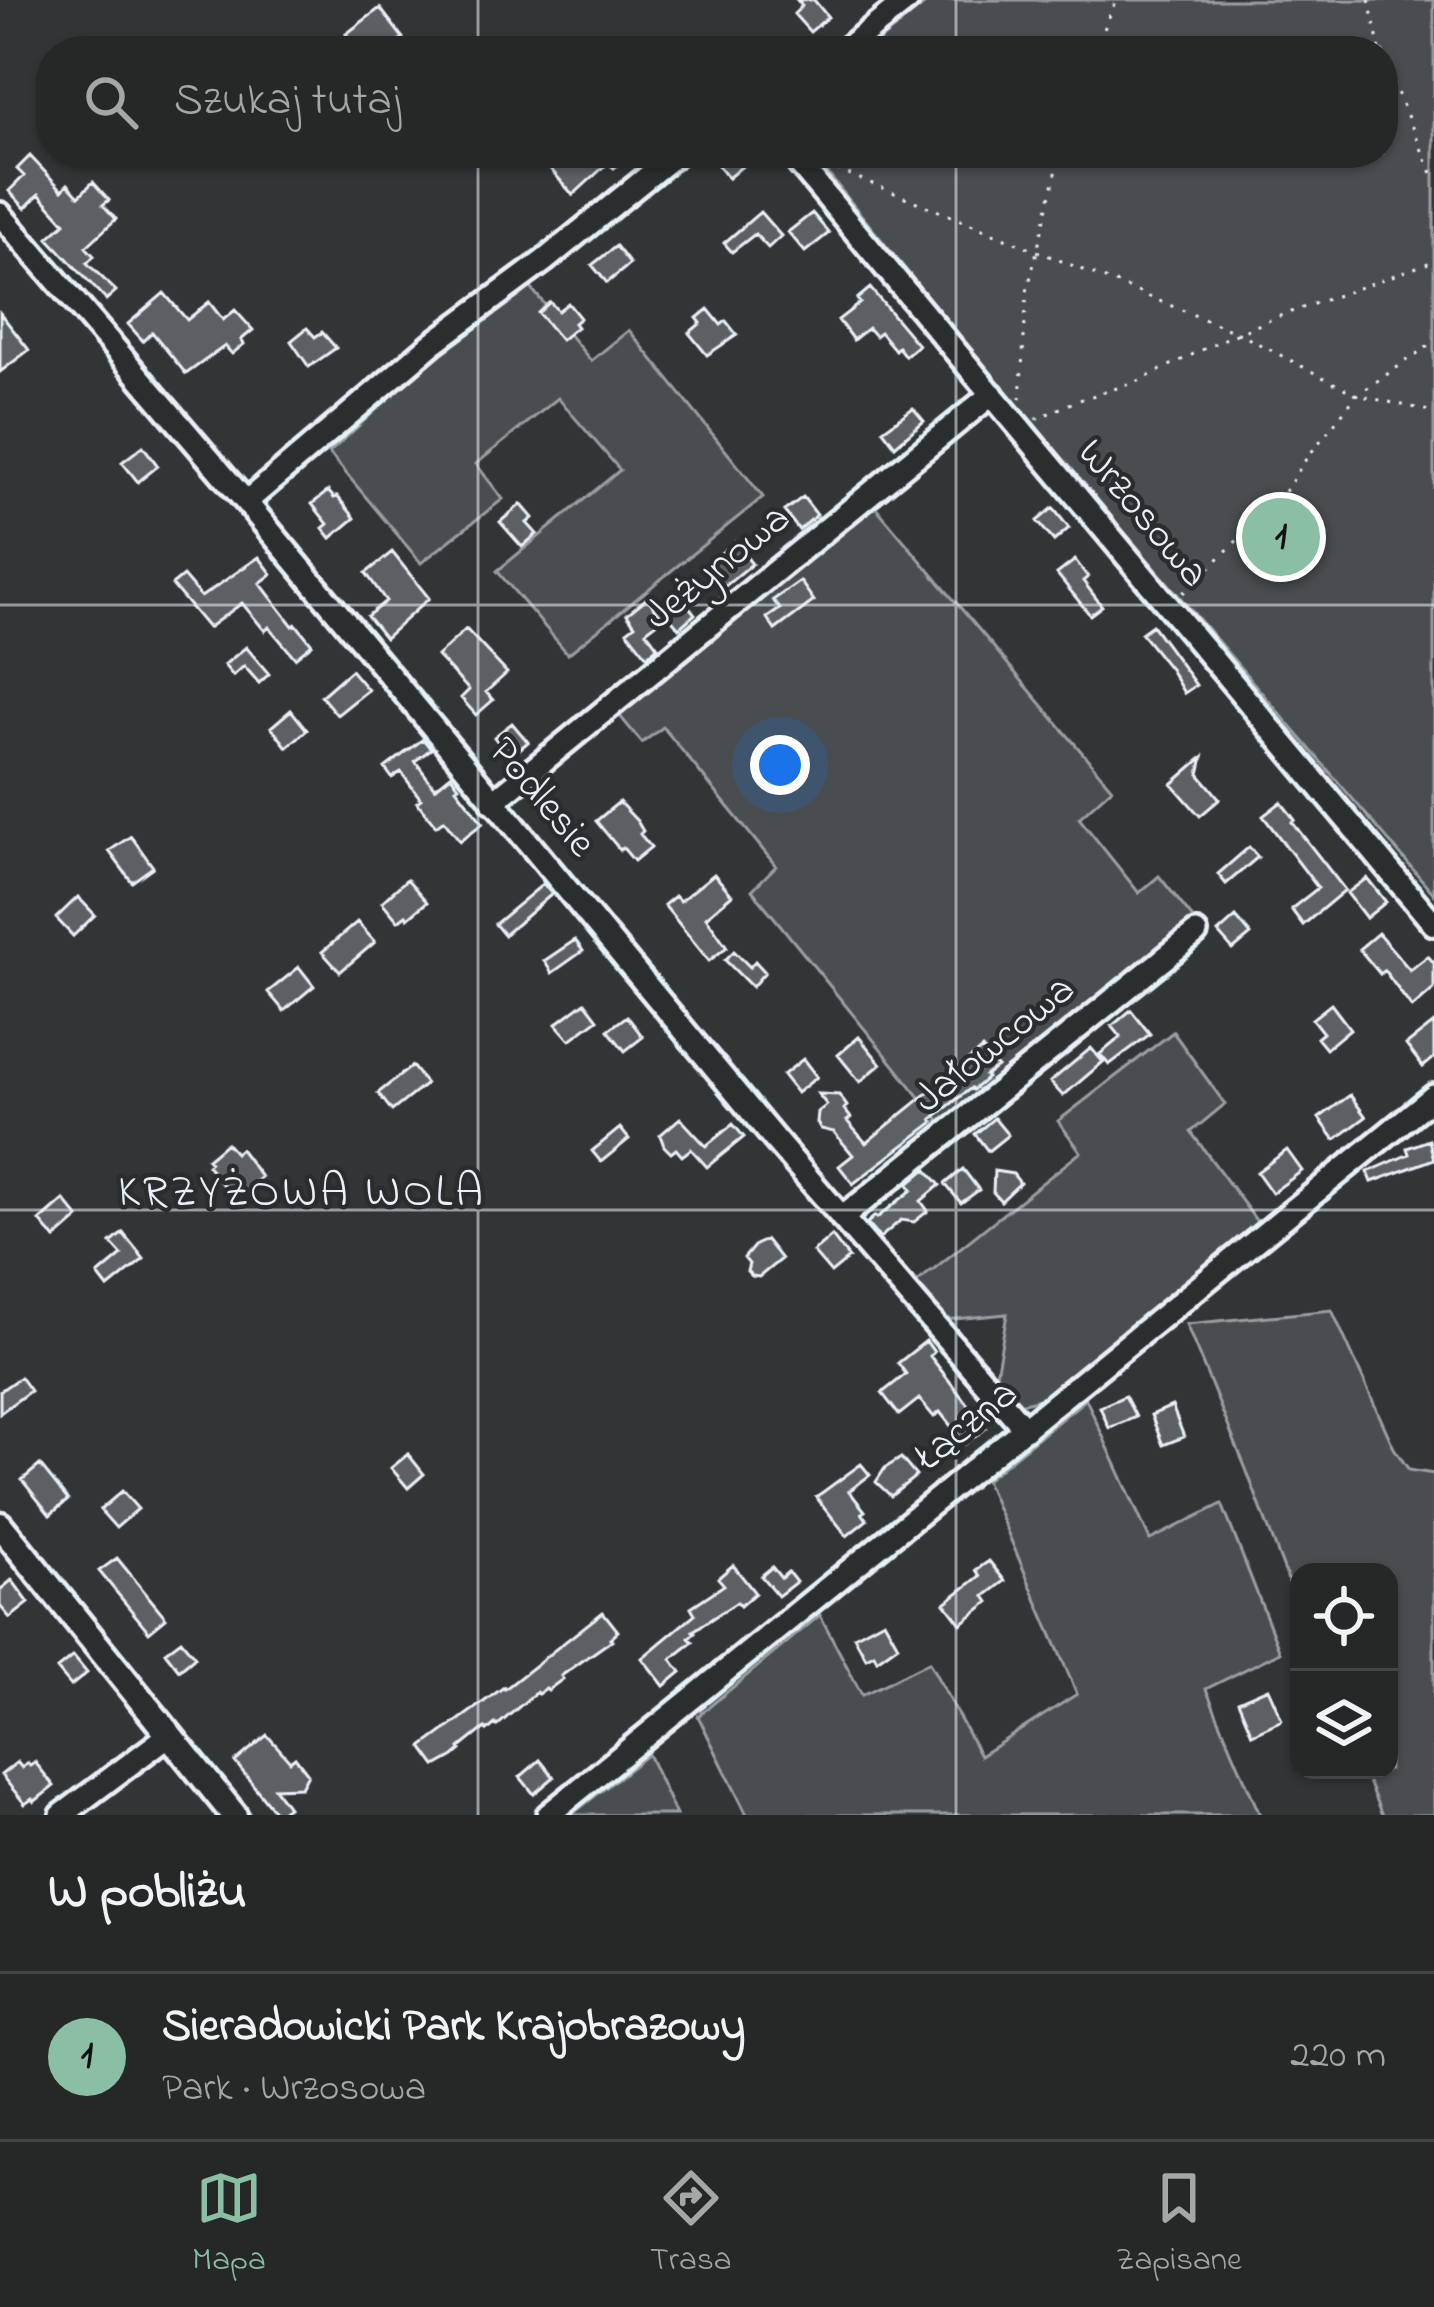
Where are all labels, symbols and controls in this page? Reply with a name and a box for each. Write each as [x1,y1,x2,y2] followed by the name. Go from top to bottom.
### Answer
[36,36,1398,168] search box
[78,69,144,135] icon: search
[174,69,401,135] text: Szukaj tutaj
[1061,426,1223,602] street label: Wrzosowa
[632,490,804,646] street label: Jeżynowa
[1242,492,1320,582] pin: 1
[472,724,610,872] street label: Podlesie
[750,735,810,795] your location
[901,961,1089,1129] street label: Jałowcowa
[118,1161,486,1227] district label: KRZYŻOWA WOLA
[901,1365,1032,1487] street label: Łączna
[1290,1563,1398,1779] map controls
[1290,1563,1398,1671] button: locate
[1290,1671,1398,1779] button: layers
[48,1856,247,1931] text: W pobliżu
[162,1995,745,2061] text: Sieradowicki Park Krajobrazowy
[81,2028,93,2085] text: 1
[1290,2028,1386,2085] text: 220 m
[162,2061,426,2118] text: Park · Wrzosowa
[192,2165,266,2285] tab: Mapa
[650,2165,732,2285] tab: Trasa
[1116,2165,1242,2285] tab: Zapisane

